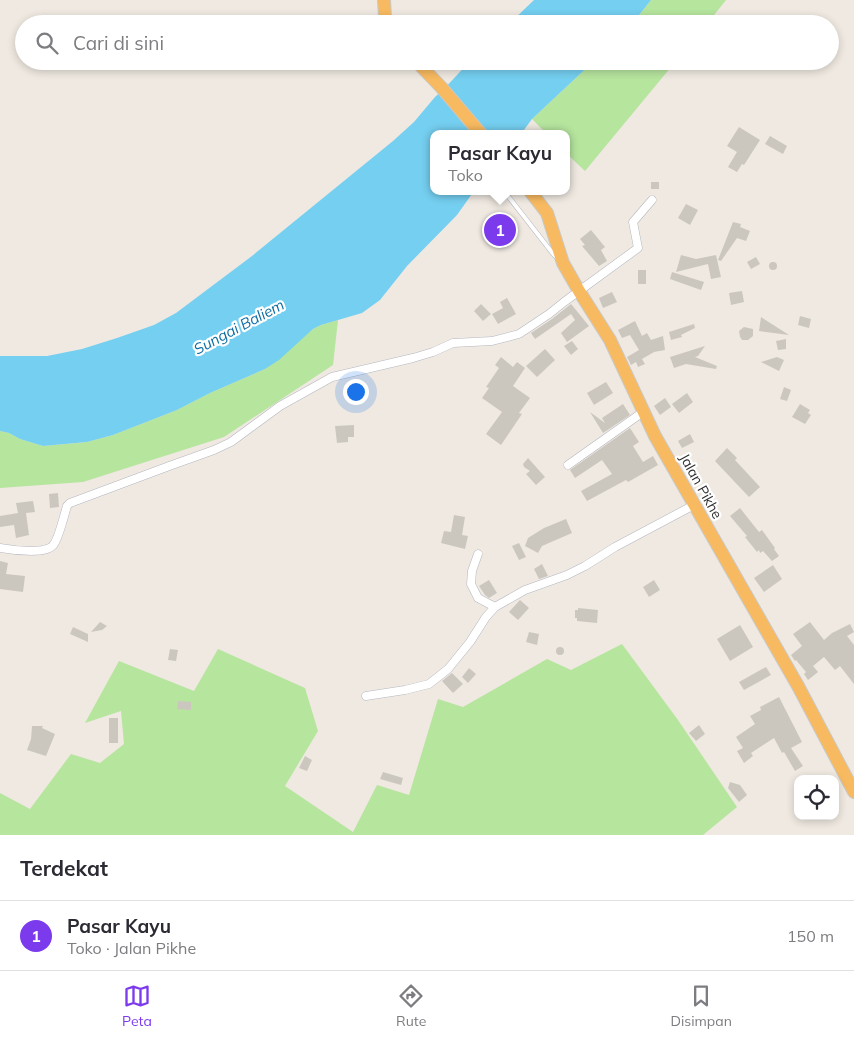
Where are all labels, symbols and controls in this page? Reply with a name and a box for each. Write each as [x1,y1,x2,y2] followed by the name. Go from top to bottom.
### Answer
[15,15,839,70] search box
[33,29,61,57] icon: search
[73,31,164,55] text: Cari di sini
[430,130,570,195] popup
[448,141,552,165] text: Pasar Kayu
[448,165,483,185] text: Toko
[484,211,516,249] pin: 1
[190,295,287,358] water label: Sungai Baliem
[343,379,369,405] your location
[676,450,726,522] street label: Jalan Pikhe
[794,775,839,820] map controls
[794,775,839,820] button: locate
[20,855,108,881] text: Terdekat
[67,914,171,938] text: Pasar Kayu
[31,926,41,946] text: 1
[787,926,834,946] text: 150 m
[67,938,196,958] text: Toko · Jalan Pikhe
[122,982,152,1030] tab: Peta
[396,982,426,1030] tab: Rute
[670,982,732,1030] tab: Disimpan

